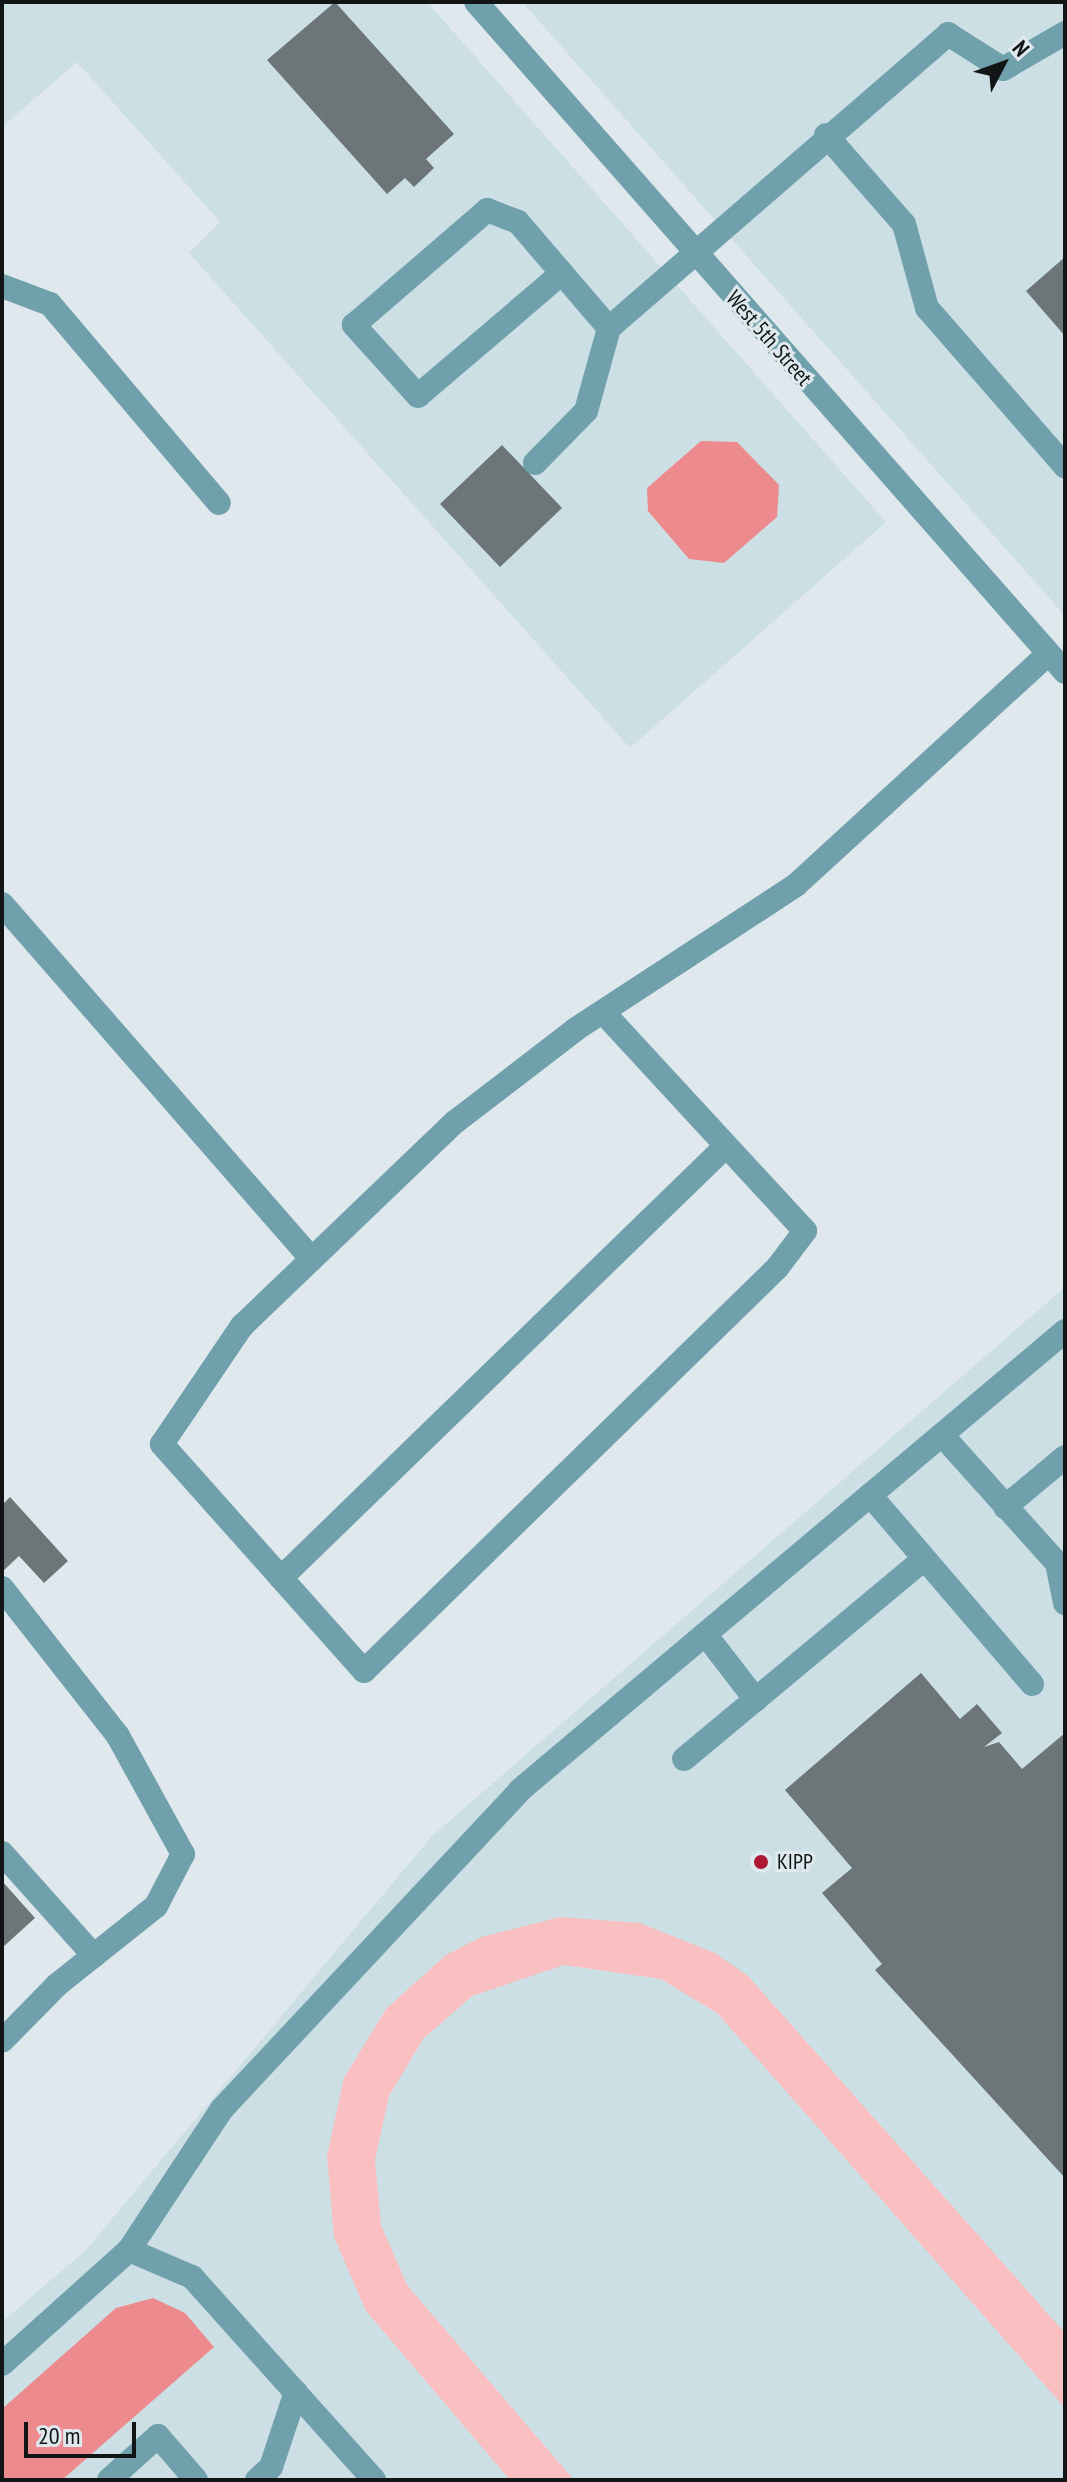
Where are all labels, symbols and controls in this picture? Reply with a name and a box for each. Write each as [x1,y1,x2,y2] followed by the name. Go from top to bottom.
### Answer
[963,24,1043,104] north arrow
[1007,35,1036,62] text: N
[721,285,817,391] street label: West 5th Street
[777,1849,813,1875] place label: KIPP
[752,1853,770,1871] marker: KIPP
[28,2406,140,2456] scale bar
[38,2420,80,2451] text: 20 m

